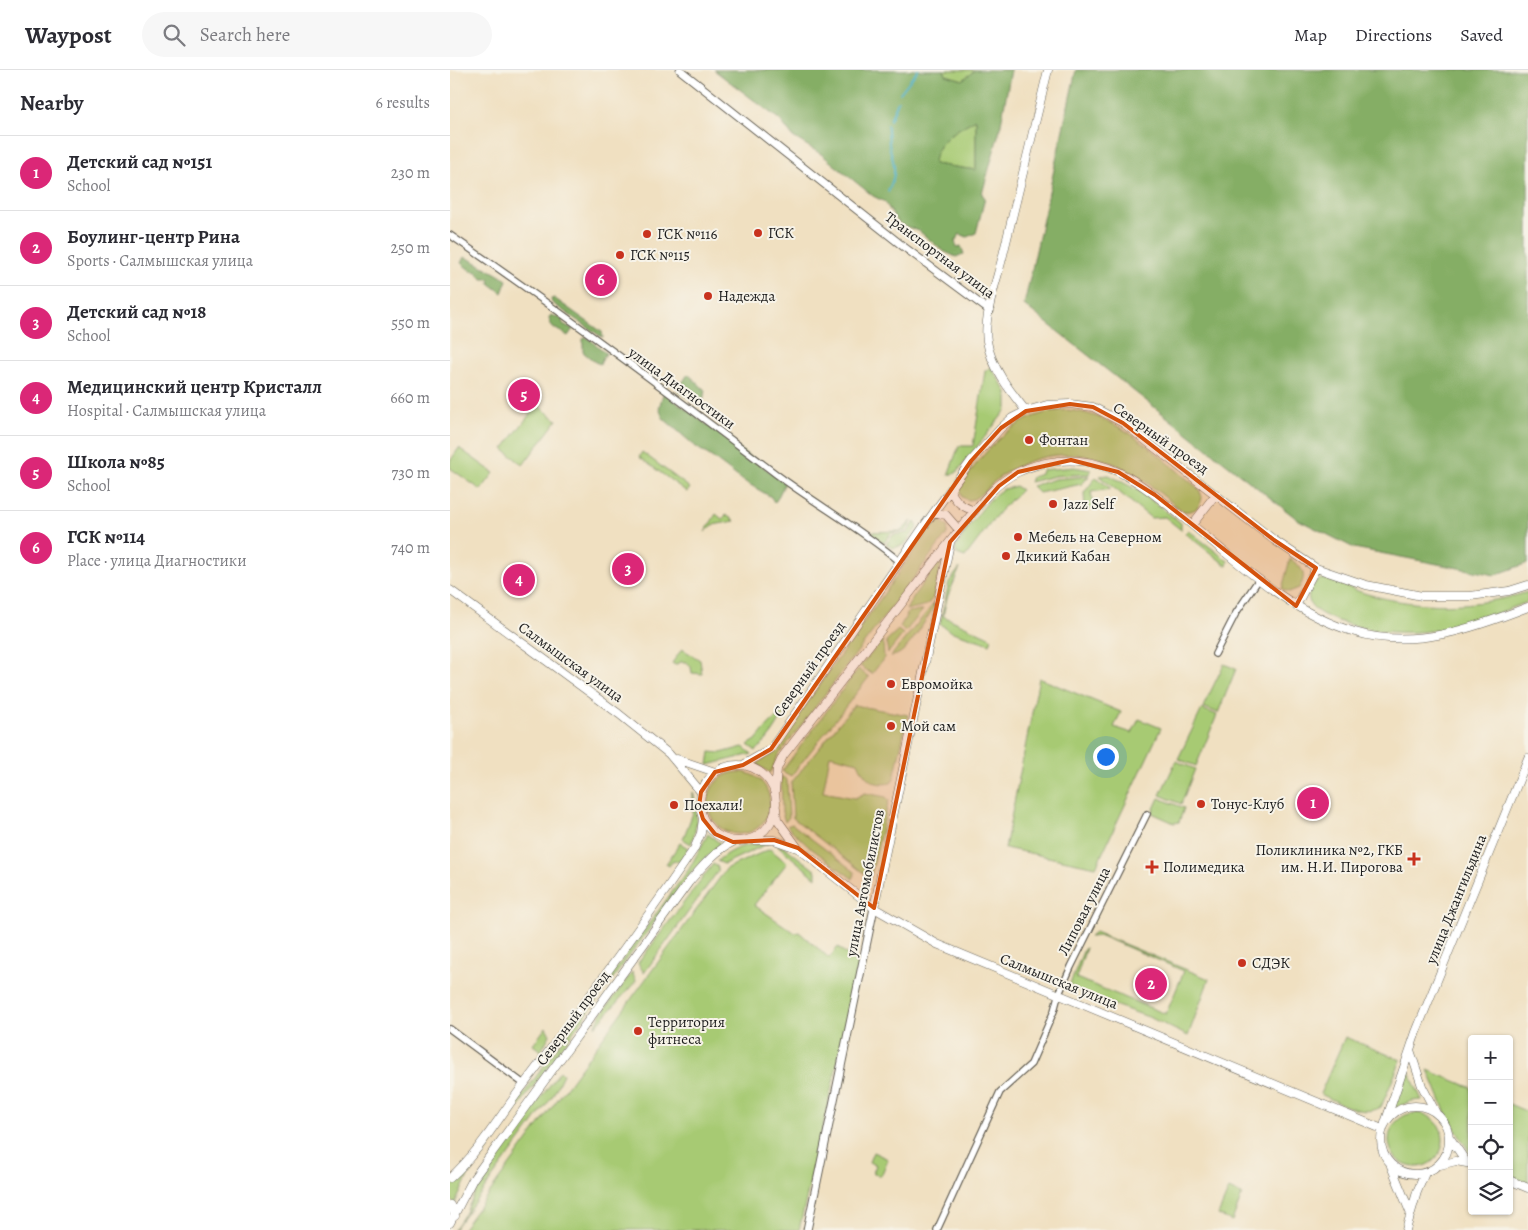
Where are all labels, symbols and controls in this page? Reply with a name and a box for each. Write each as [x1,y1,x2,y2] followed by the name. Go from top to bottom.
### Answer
[142,12,492,57] search box
[25,19,112,51] text: Waypost
[160,21,188,49] icon: search
[200,22,290,48] text: Search here
[1294,23,1327,47] text: Map
[1355,23,1432,47] text: Directions
[1460,23,1503,47] text: Saved
[20,89,83,117] text: Nearby
[376,92,430,114] text: 6 results
[67,149,212,175] text: Детский сад №151
[33,162,39,184] text: 1
[391,162,430,184] text: 230 m
[67,175,110,197] text: School
[881,207,999,303] street label: Транспортная улица
[768,223,794,243] place label: ГСК
[67,224,240,250] text: Боулинг-центр Рина
[657,224,717,244] place label: ГСК №116
[752,227,764,239] marker: ГСК
[641,228,653,240] marker: ГСК №116
[32,237,40,259] text: 2
[391,237,430,259] text: 250 m
[630,245,690,265] place label: ГСК №115
[614,249,626,261] marker: ГСК №115
[67,250,253,272] text: Sports · Салмышская улица
[585,261,617,299] pin: 6
[718,286,775,306] place label: Надежда
[702,290,714,302] marker: Надежда
[67,299,206,325] text: Детский сад №18
[33,312,39,334] text: 3
[391,312,430,334] text: 550 m
[67,325,110,347] text: School
[624,342,740,434] street label: улица Диагностики
[67,374,322,400] text: Медицинский центр Кристалл
[508,376,540,414] pin: 5
[32,387,40,409] text: 4
[390,387,430,409] text: 660 m
[1109,397,1213,479] street label: Северный проезд
[67,400,266,422] text: Hospital · Салмышская улица
[1039,430,1088,450] place label: Фонтан
[1023,434,1035,446] marker: Фонтан
[67,449,165,475] text: Школа №85
[33,462,39,484] text: 5
[392,462,430,484] text: 730 m
[67,475,110,497] text: School
[1063,494,1116,514] place label: Jazz Self
[1047,498,1059,510] marker: Jazz Self
[67,524,145,550] text: ГСК №114
[1028,527,1162,547] place label: Мебель на Северном
[1012,531,1024,543] marker: Мебель на Северном
[32,537,40,559] text: 6
[391,537,430,559] text: 740 m
[1016,546,1111,566] place label: Дкикий Кабан
[67,550,247,572] text: Place · улица Диагностики
[612,550,644,588] pin: 3
[1000,550,1012,562] marker: Дкикий Кабан
[503,561,535,599] pin: 4
[514,617,628,707] street label: Салмышская улица
[768,617,850,721] street label: Северный проезд
[901,674,973,694] place label: Евромойка
[885,678,897,690] marker: Евромойка
[901,716,956,736] place label: Мой сам
[885,720,897,732] marker: Мой сам
[1093,744,1119,770] your location
[1297,784,1329,822] pin: 1
[1211,794,1284,814] place label: Тонус-Клуб
[684,795,743,815] place label: Поехали!
[1195,798,1207,810] marker: Тонус-Клуб
[668,799,680,811] marker: Поехали!
[841,808,889,959] street label: улица Автомобилистов
[1420,831,1491,968] street label: улица Джангильдина
[1256,840,1403,877] place label: Поликлиника №2, ГКБ им. Н.И. Пирогова
[1407,852,1421,866] marker: Поликлиника №2, ГКБ им. Н.И. Пирогова
[1163,857,1245,877] place label: Полимедика
[1145,860,1159,874] marker: Полимедика
[1053,863,1115,959] street label: Липовая улица
[997,948,1121,1014] street label: Салмышская улица
[1252,953,1290,973] place label: СДЭК
[1236,957,1248,969] marker: СДЭК
[1135,965,1167,1003] pin: 2
[532,966,614,1070] street label: Северный проезд
[648,1012,725,1049] place label: Территория фитнеса
[632,1025,644,1037] marker: Территория фитнеса
[1468,1035,1513,1215] map controls
[1468,1035,1513,1080] button: +
[1468,1080,1513,1125] button: −
[1468,1125,1513,1170] button: locate
[1468,1170,1513,1215] button: layers

